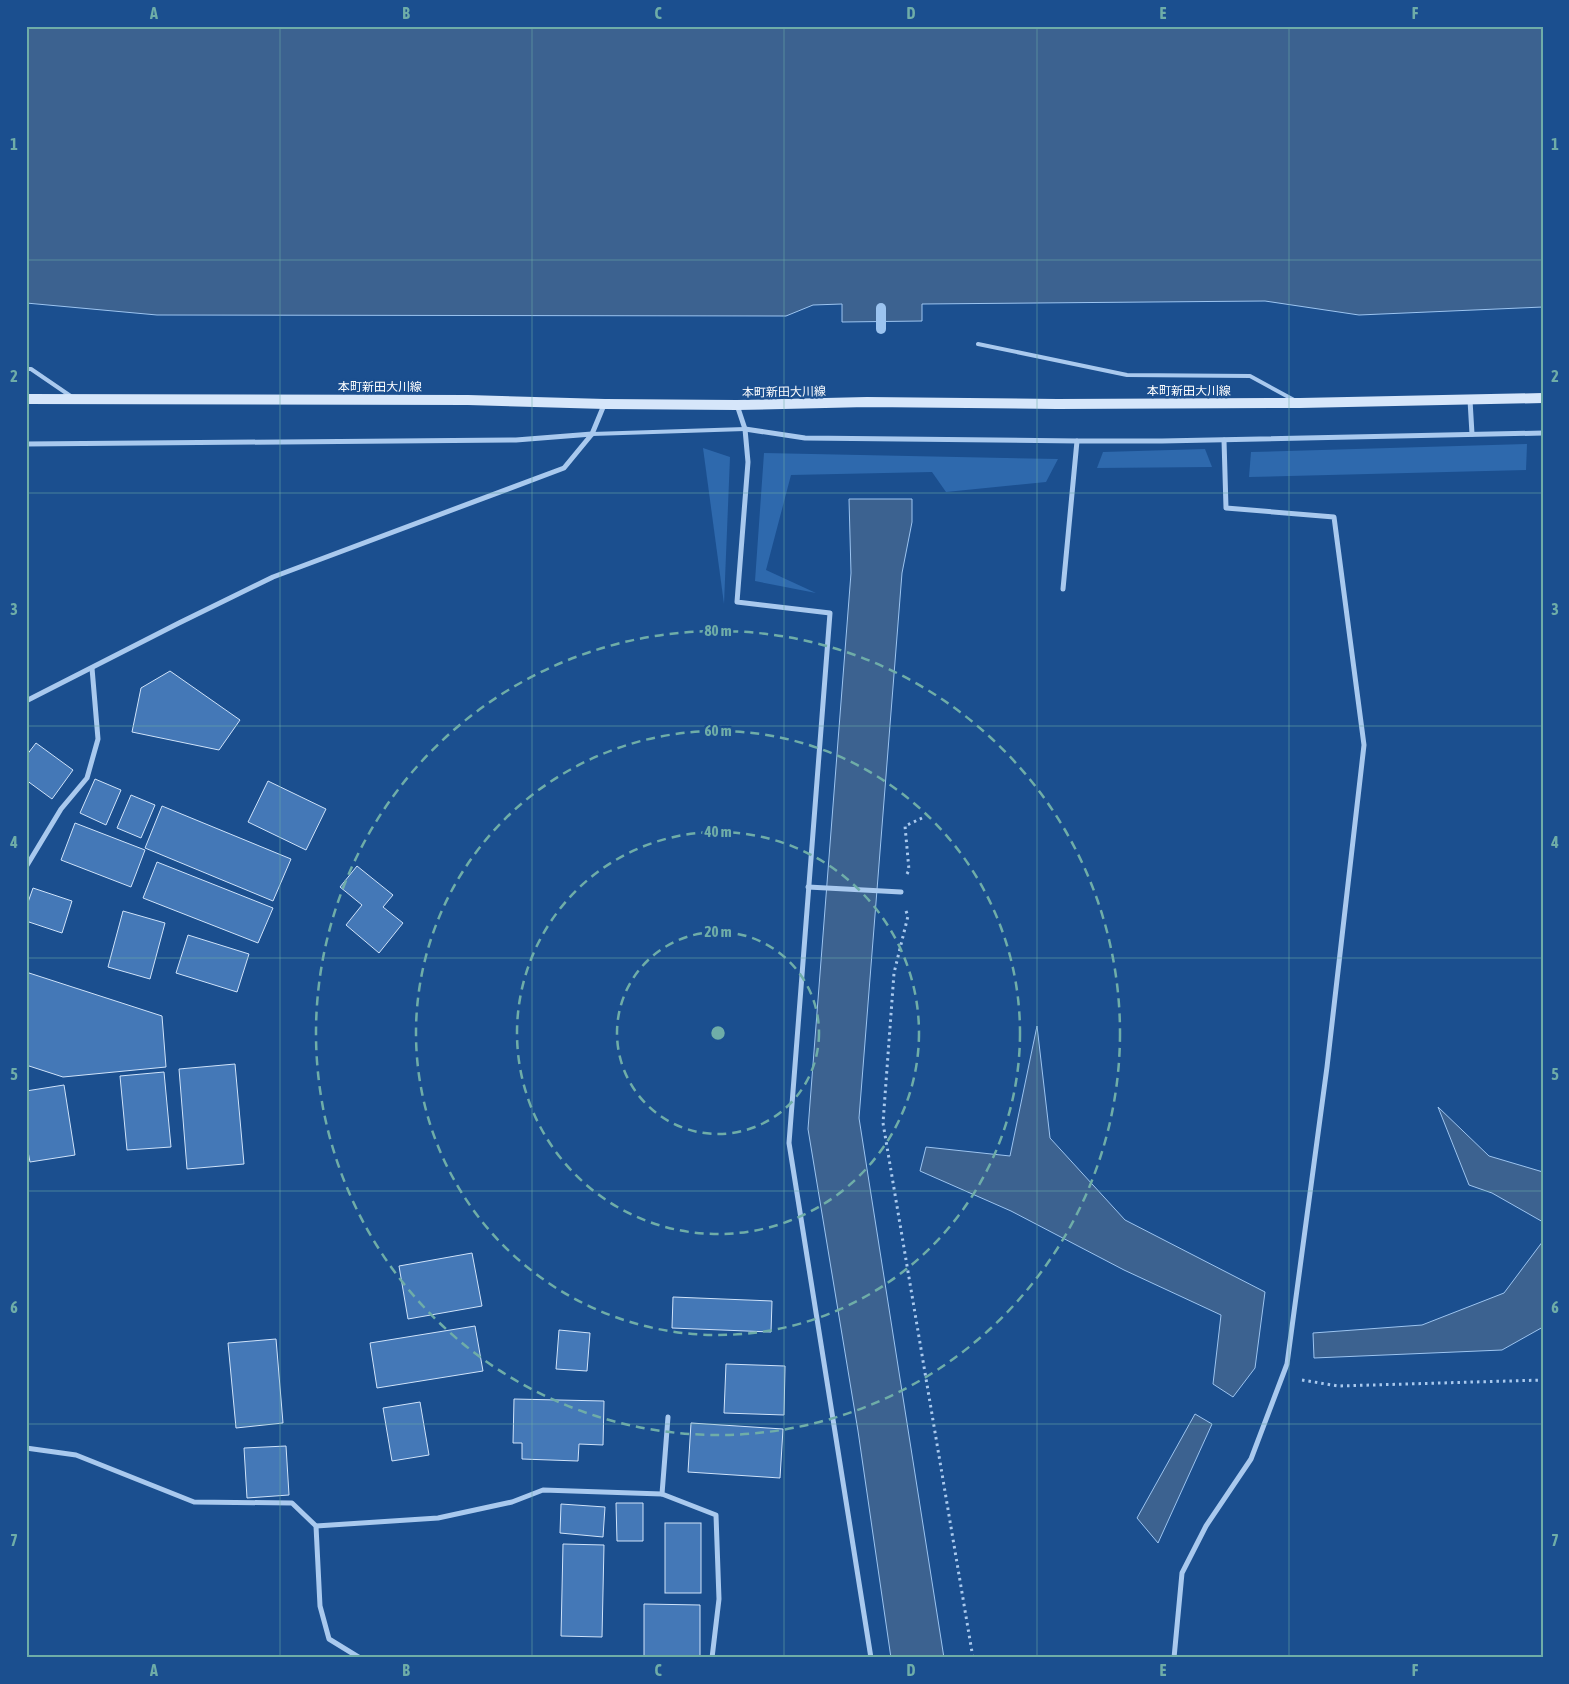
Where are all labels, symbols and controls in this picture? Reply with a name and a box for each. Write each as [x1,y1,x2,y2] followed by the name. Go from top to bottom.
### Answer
[149,4,158,22] text: A
[402,4,410,22] text: B
[654,4,662,22] text: C
[907,4,916,22] text: D
[1160,4,1167,22] text: E
[1412,4,1419,22] text: F
[10,135,18,153] text: 1
[1551,135,1559,153] text: 1
[10,367,18,385] text: 2
[1551,367,1559,385] text: 2
[338,380,422,394] street label: 本町新田大川線
[742,384,826,400] street label: 本町新田大川線
[1147,384,1231,398] street label: 本町新田大川線
[10,600,18,618] text: 3
[1551,600,1559,618] text: 3
[705,622,732,639] text: 80 m
[705,722,732,739] text: 60 m
[704,823,732,840] text: 40 m
[9,833,18,851] text: 4
[1550,833,1559,851] text: 4
[705,923,732,940] text: 20 m
[709,1024,727,1042] centre of rings
[10,1065,18,1083] text: 5
[1551,1065,1559,1083] text: 5
[10,1298,18,1316] text: 6
[1551,1298,1559,1316] text: 6
[10,1531,18,1549] text: 7
[1551,1531,1559,1549] text: 7
[149,1661,158,1679] text: A
[402,1661,410,1679] text: B
[654,1661,662,1679] text: C
[907,1661,916,1679] text: D
[1160,1661,1167,1679] text: E
[1412,1661,1419,1679] text: F

